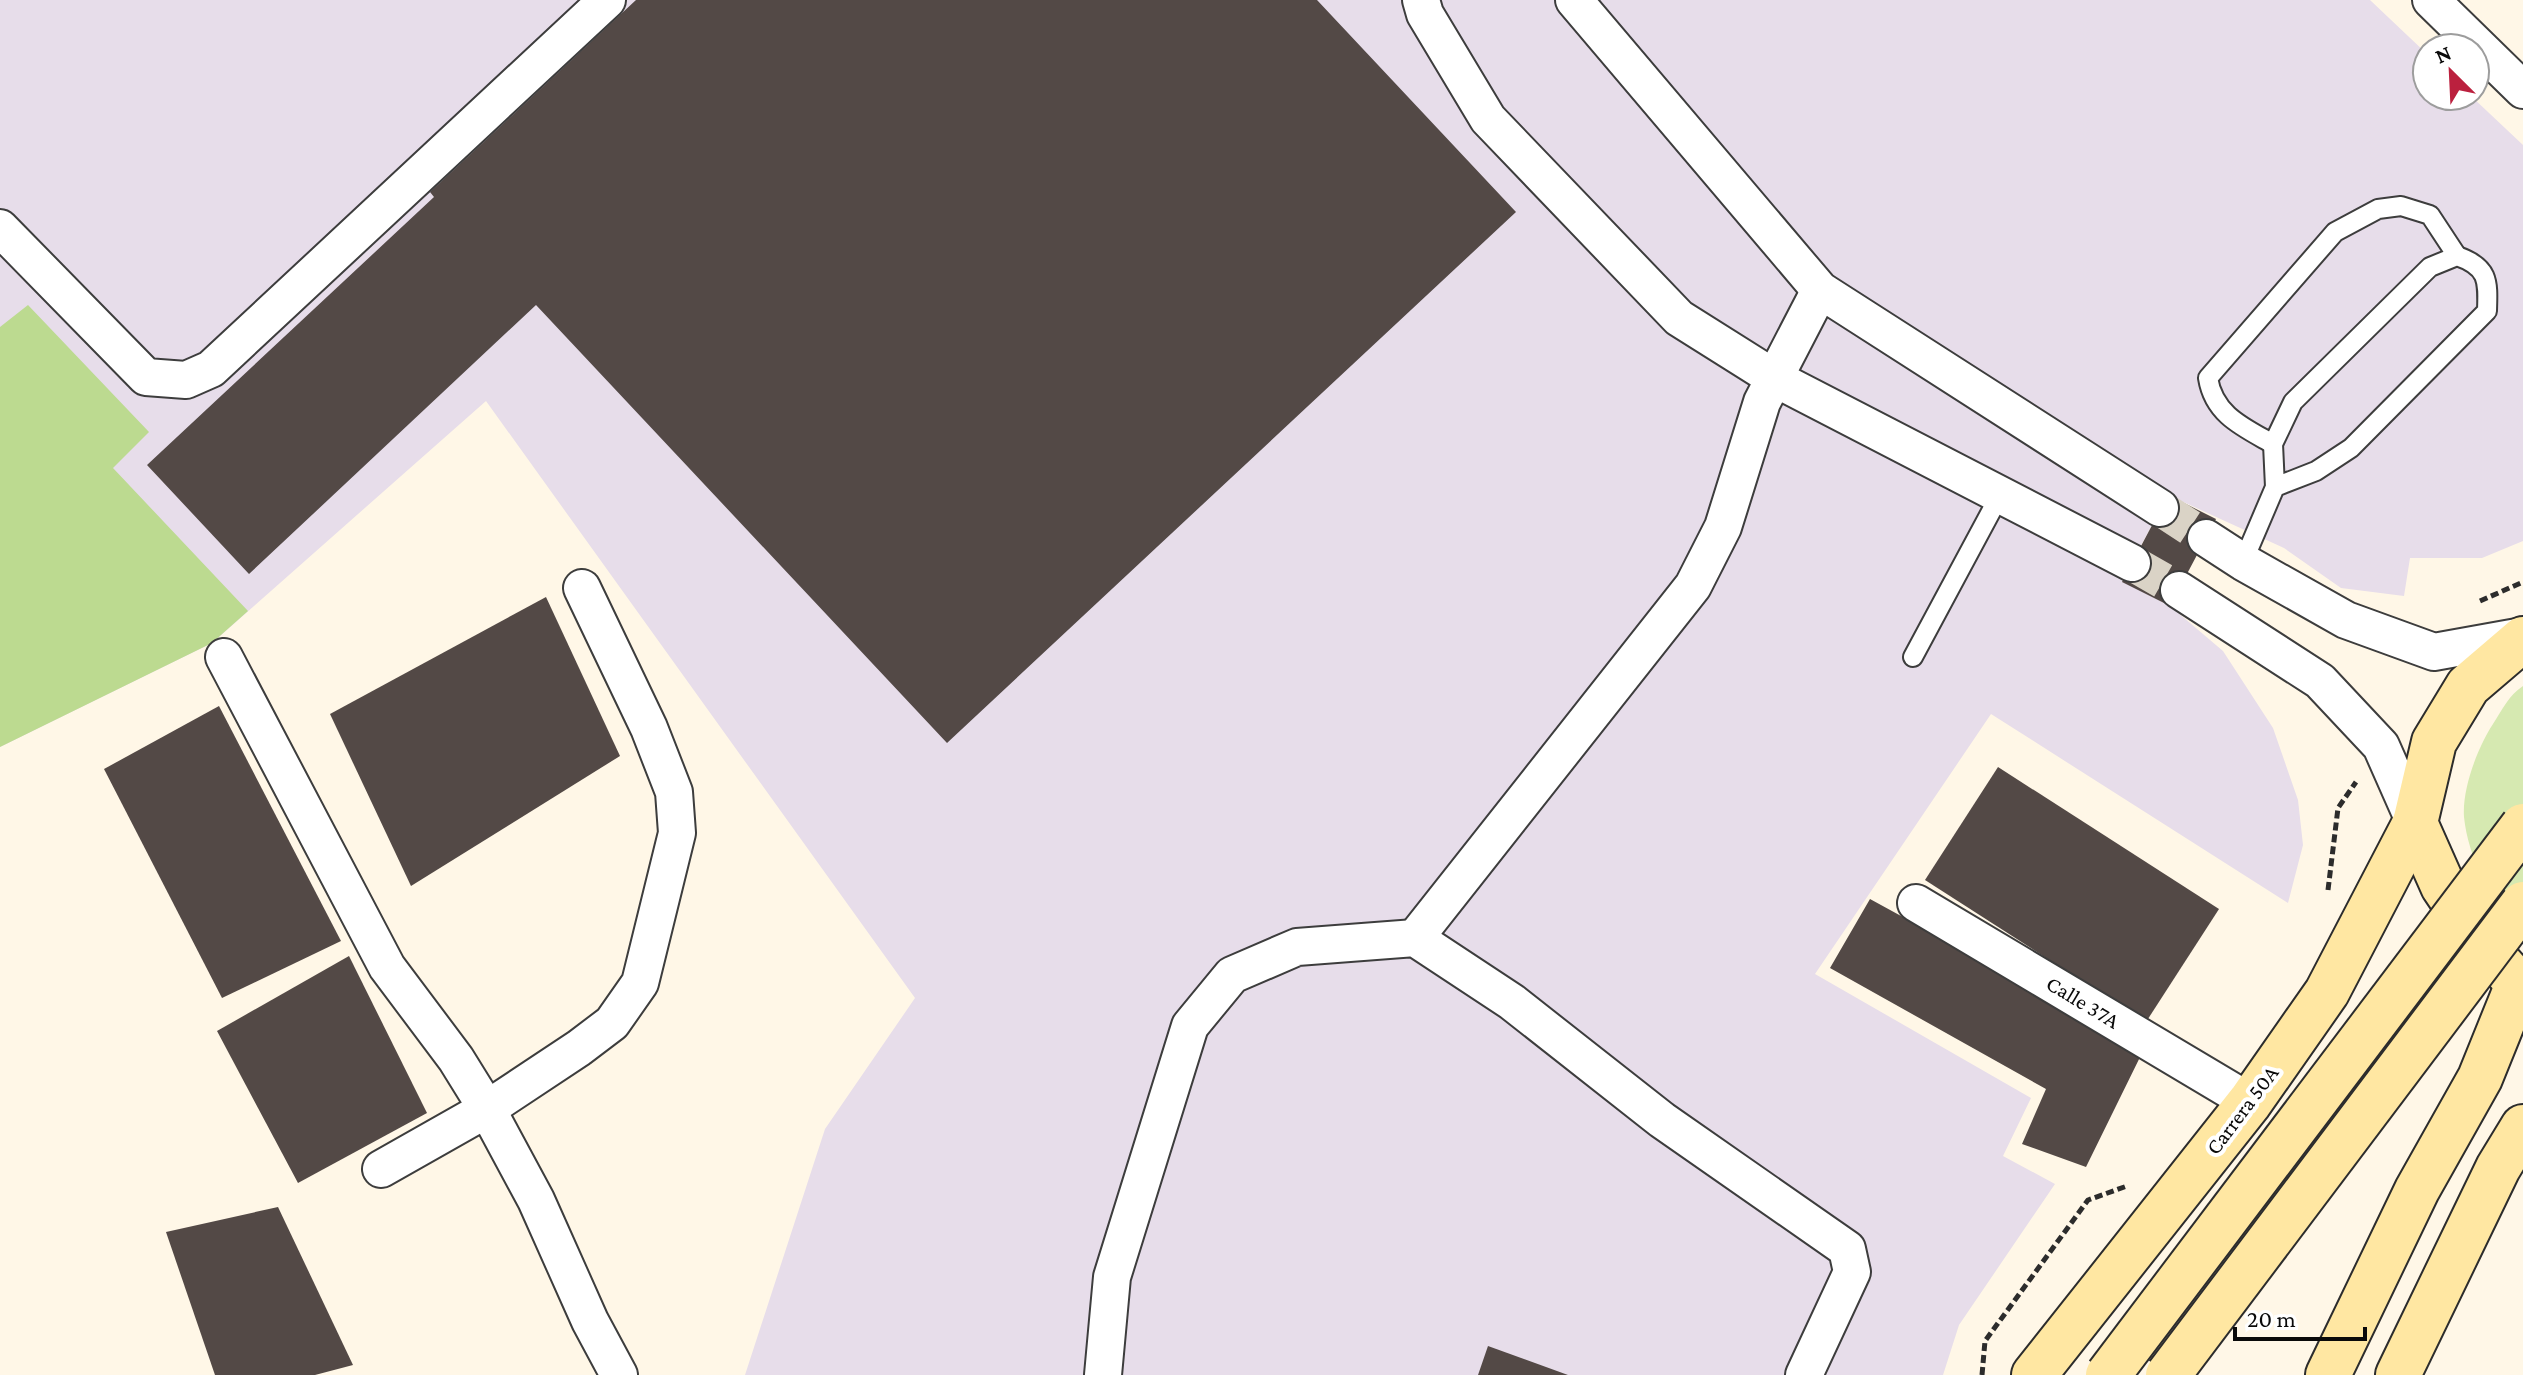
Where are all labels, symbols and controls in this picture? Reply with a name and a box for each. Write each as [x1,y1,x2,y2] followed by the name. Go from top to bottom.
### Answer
[2411,32,2491,112] north arrow
[2431,40,2455,69] text: N
[2042,971,2124,1034] street label: Calle 37A
[2200,1060,2284,1159] street label: Carrera 50A
[2235,1291,2365,1341] scale bar
[2247,1305,2296,1332] text: 20 m

